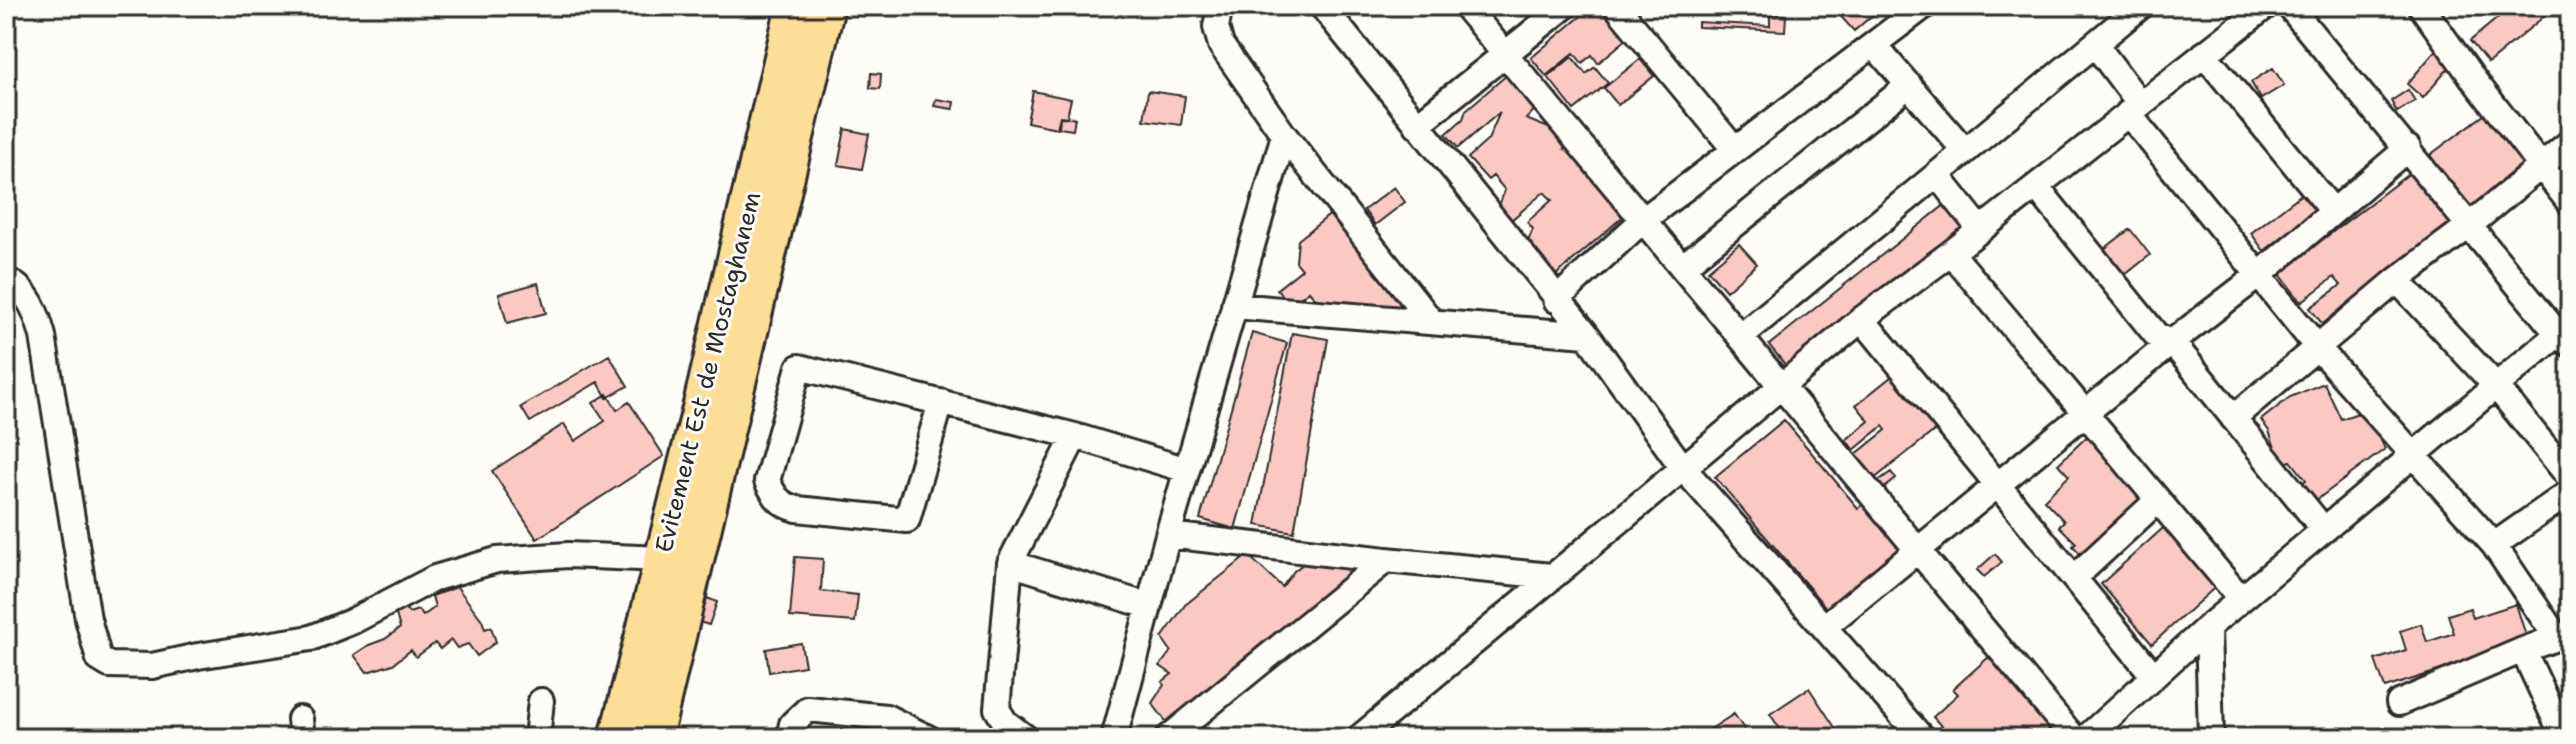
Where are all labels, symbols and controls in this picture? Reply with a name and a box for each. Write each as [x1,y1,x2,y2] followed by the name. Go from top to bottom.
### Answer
[648,188,768,556] street label: Evitement Est de Mostaghanem

